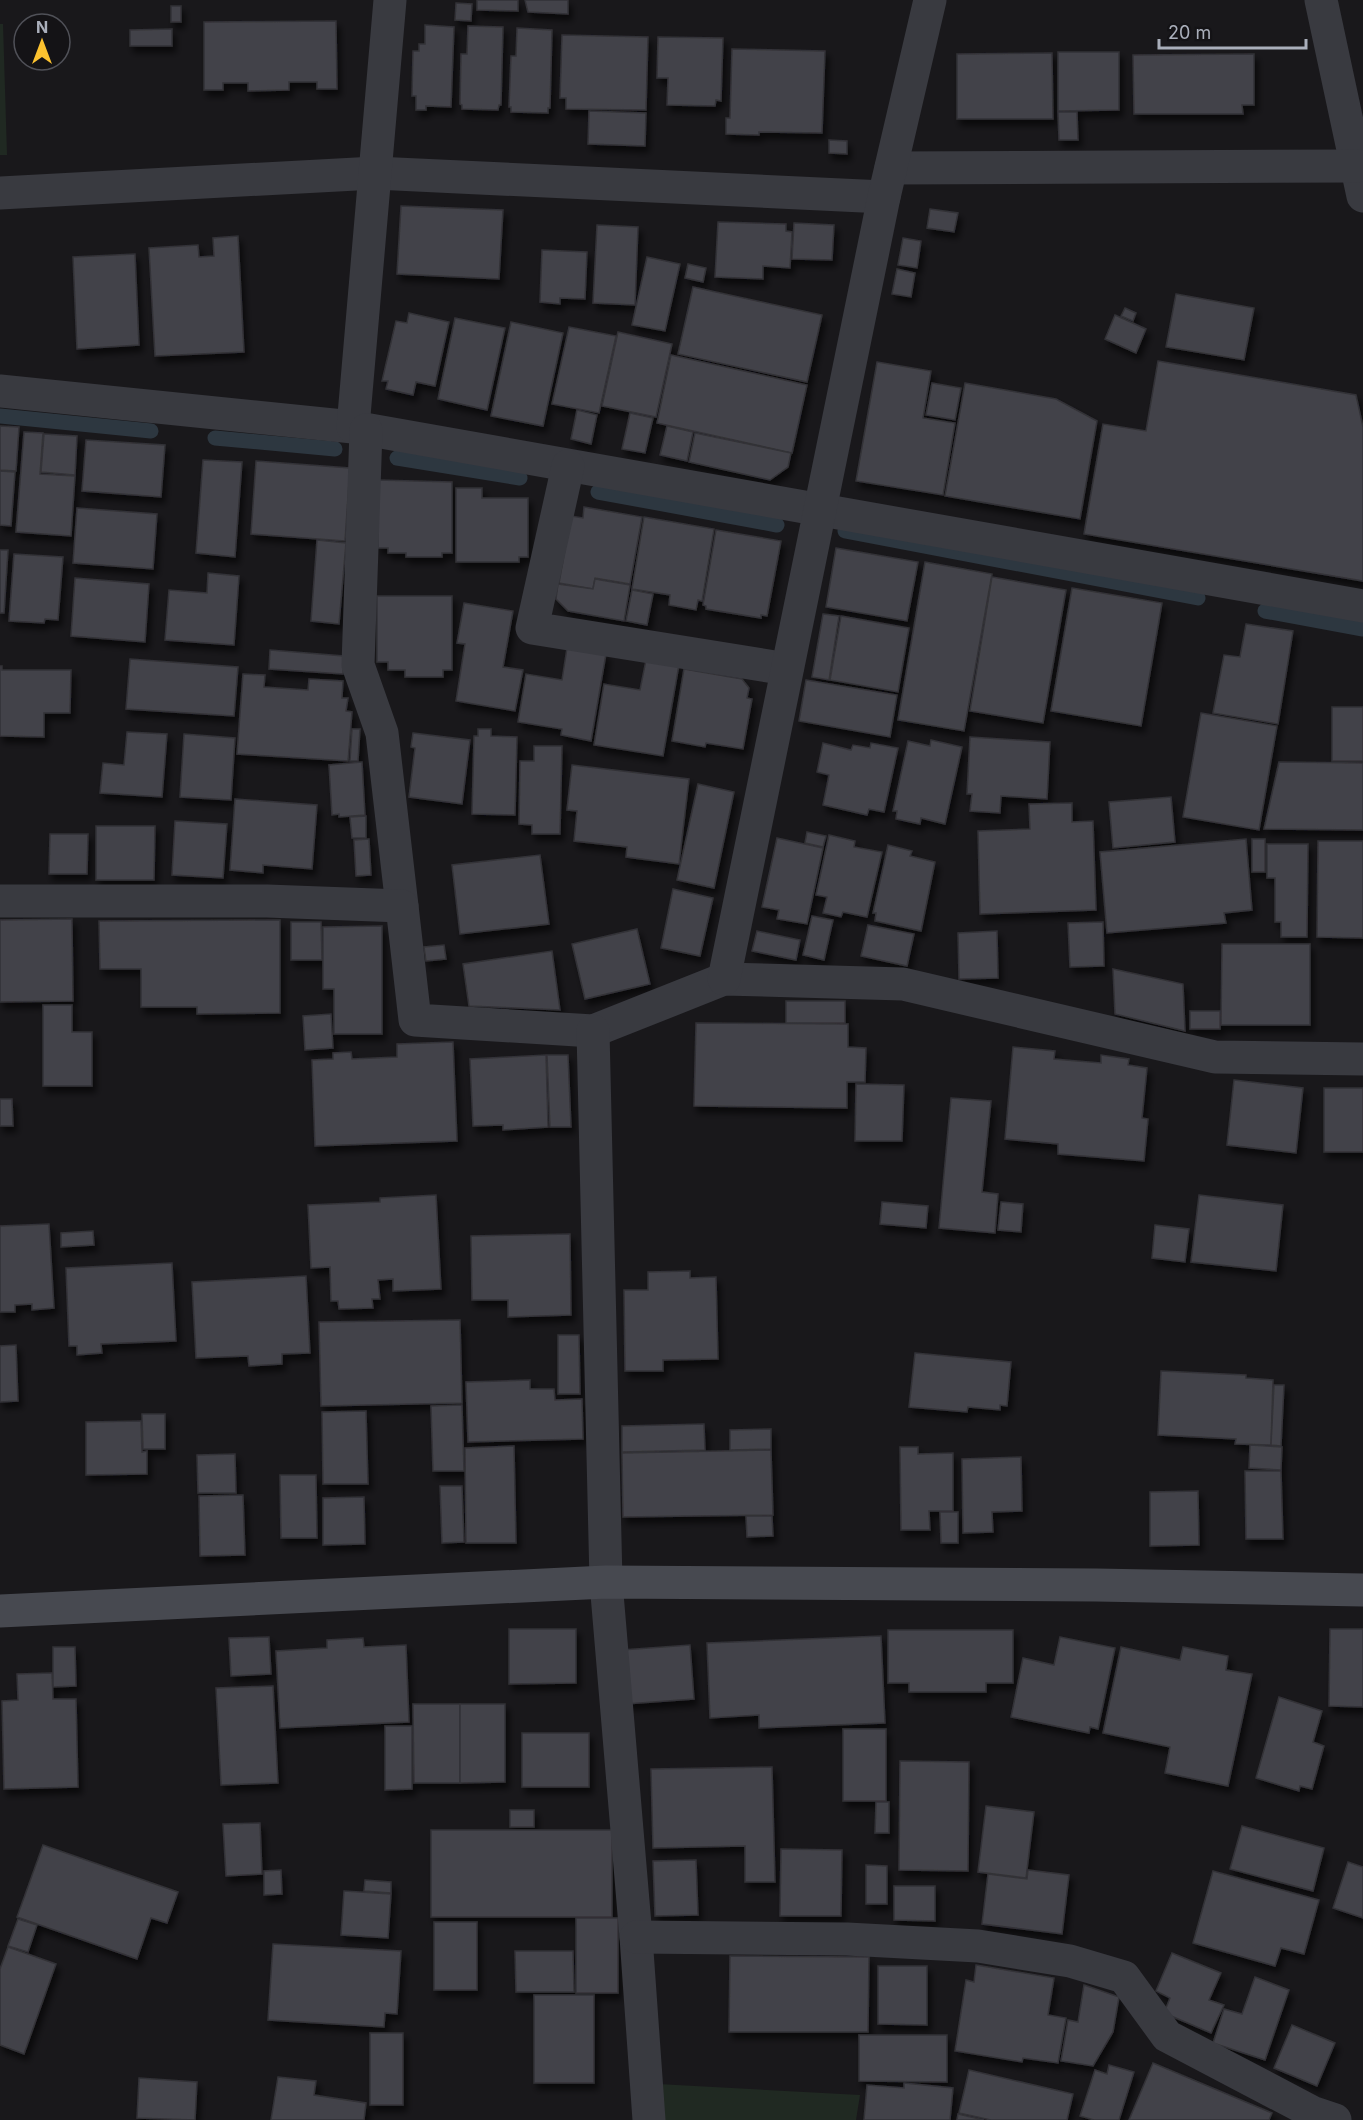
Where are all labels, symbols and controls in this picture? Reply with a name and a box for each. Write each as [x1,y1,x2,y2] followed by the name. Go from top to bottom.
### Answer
[12,12,72,72] north arrow
[1159,12,1306,50] scale bar
[36,17,48,37] text: N
[1168,22,1211,43] text: 20 m

